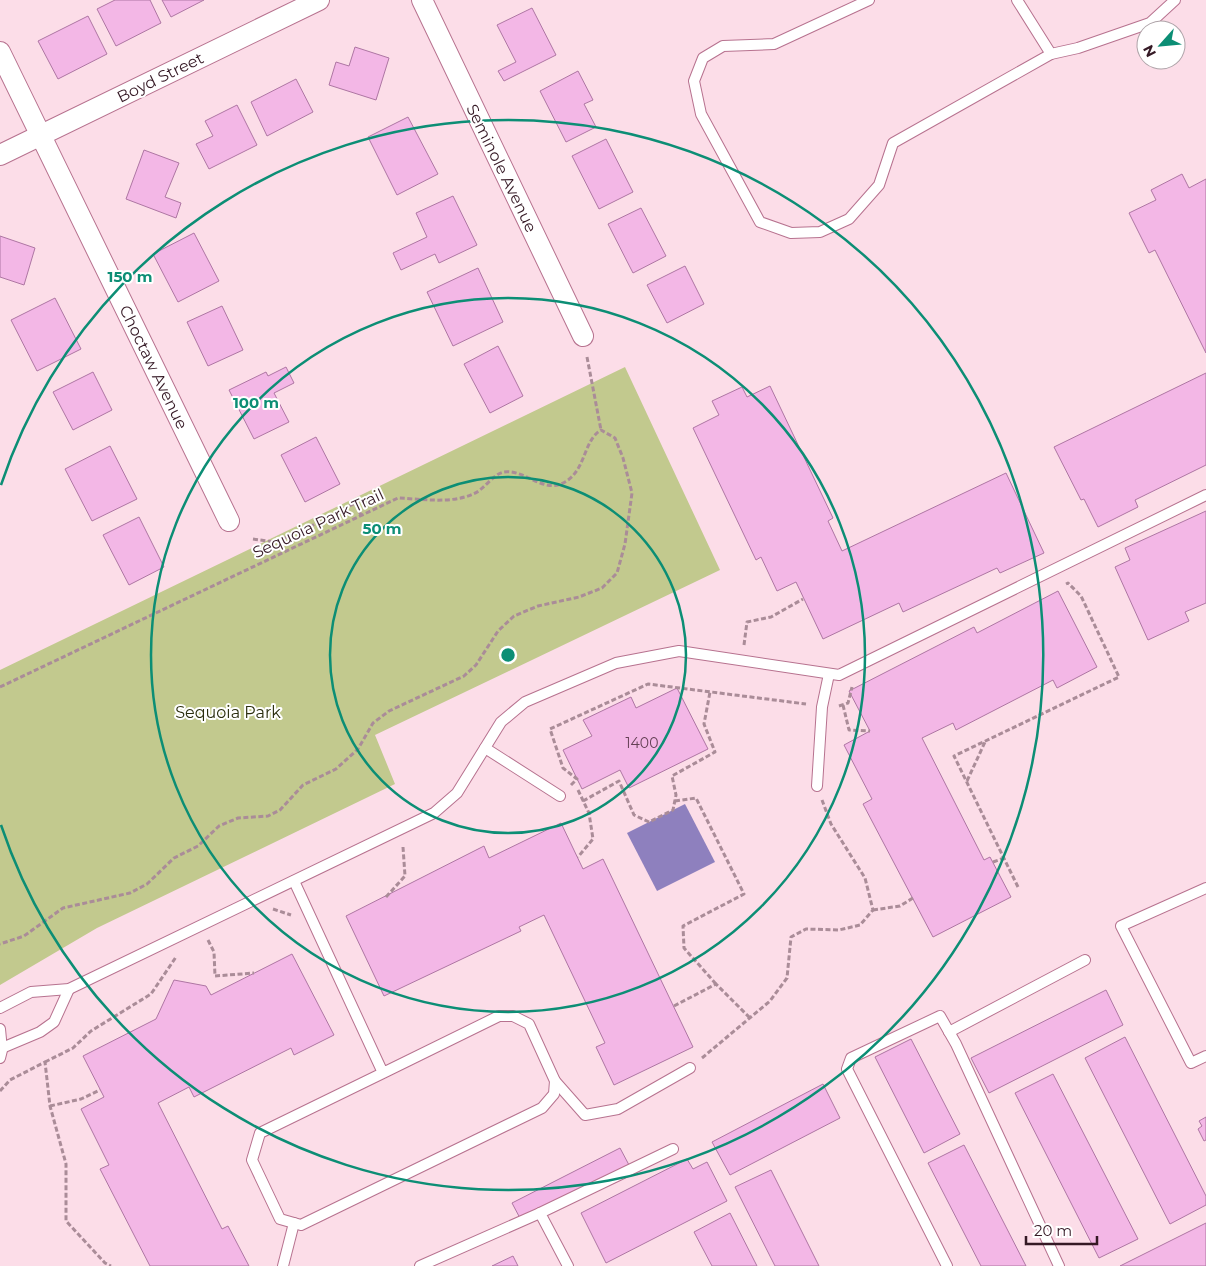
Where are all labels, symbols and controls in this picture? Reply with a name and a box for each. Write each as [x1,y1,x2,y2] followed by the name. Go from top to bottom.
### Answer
[1136,20,1186,70] north arrow
[1139,42,1160,60] text: N
[114,48,207,107] street label: Boyd Street
[462,101,541,235] street label: Seminole Avenue
[108,267,152,286] text: 150 m
[115,302,192,432] street label: Choctaw Avenue
[233,393,279,412] text: 100 m
[250,485,387,562] street label: Sequoia Park Trail
[362,519,402,538] text: 50 m
[499,646,517,664] centre of rings
[175,703,281,722] park label: Sequoia Park
[626,734,658,752] house number: 1400
[1026,1214,1097,1246] scale bar
[1034,1221,1072,1240] text: 20 m

